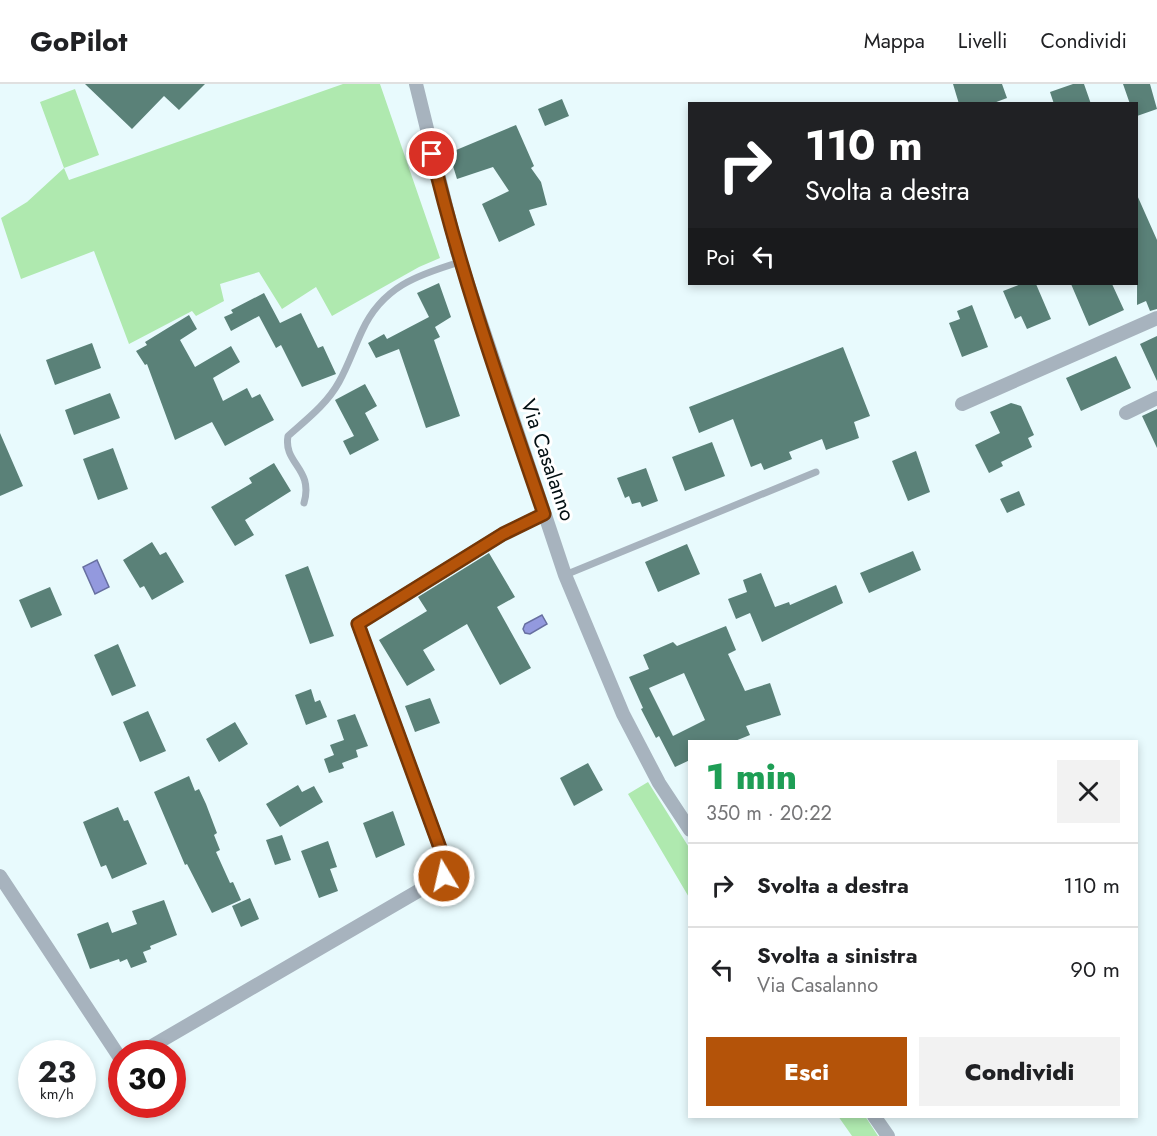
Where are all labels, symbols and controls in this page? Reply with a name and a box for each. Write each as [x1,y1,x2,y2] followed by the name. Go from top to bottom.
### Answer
[30,21,127,62] text: GoPilot
[864,26,925,56] text: Mappa
[958,26,1008,56] text: Livelli
[1041,26,1127,56] text: Condividi
[805,115,923,176] text: 110 m
[706,126,784,204] icon: right
[406,128,457,179] pin
[415,137,448,170] icon: arrive
[805,171,970,210] text: Svolta a destra
[747,240,780,273] icon: left
[706,241,735,273] text: Poi
[513,395,583,525] street label: Via Casalanno
[706,750,797,802] text: 1 min
[1057,760,1120,823] button: close
[706,799,832,828] text: 350 m · 20:22
[412,844,476,908] position arrow
[706,869,739,902] icon: right
[757,869,909,901] text: Svolta a destra
[1063,869,1120,901] text: 110 m
[757,939,918,971] text: Svolta a sinistra
[706,953,739,986] icon: left
[1070,953,1120,985] text: 90 m
[757,971,878,1000] text: Via Casalanno
[706,1037,907,1106] button: Esci
[919,1037,1120,1106] button: Condividi
[108,1040,186,1118] speed limit sign: 30
[38,1050,76,1093] text: 23
[40,1083,74,1105] text: km/h

